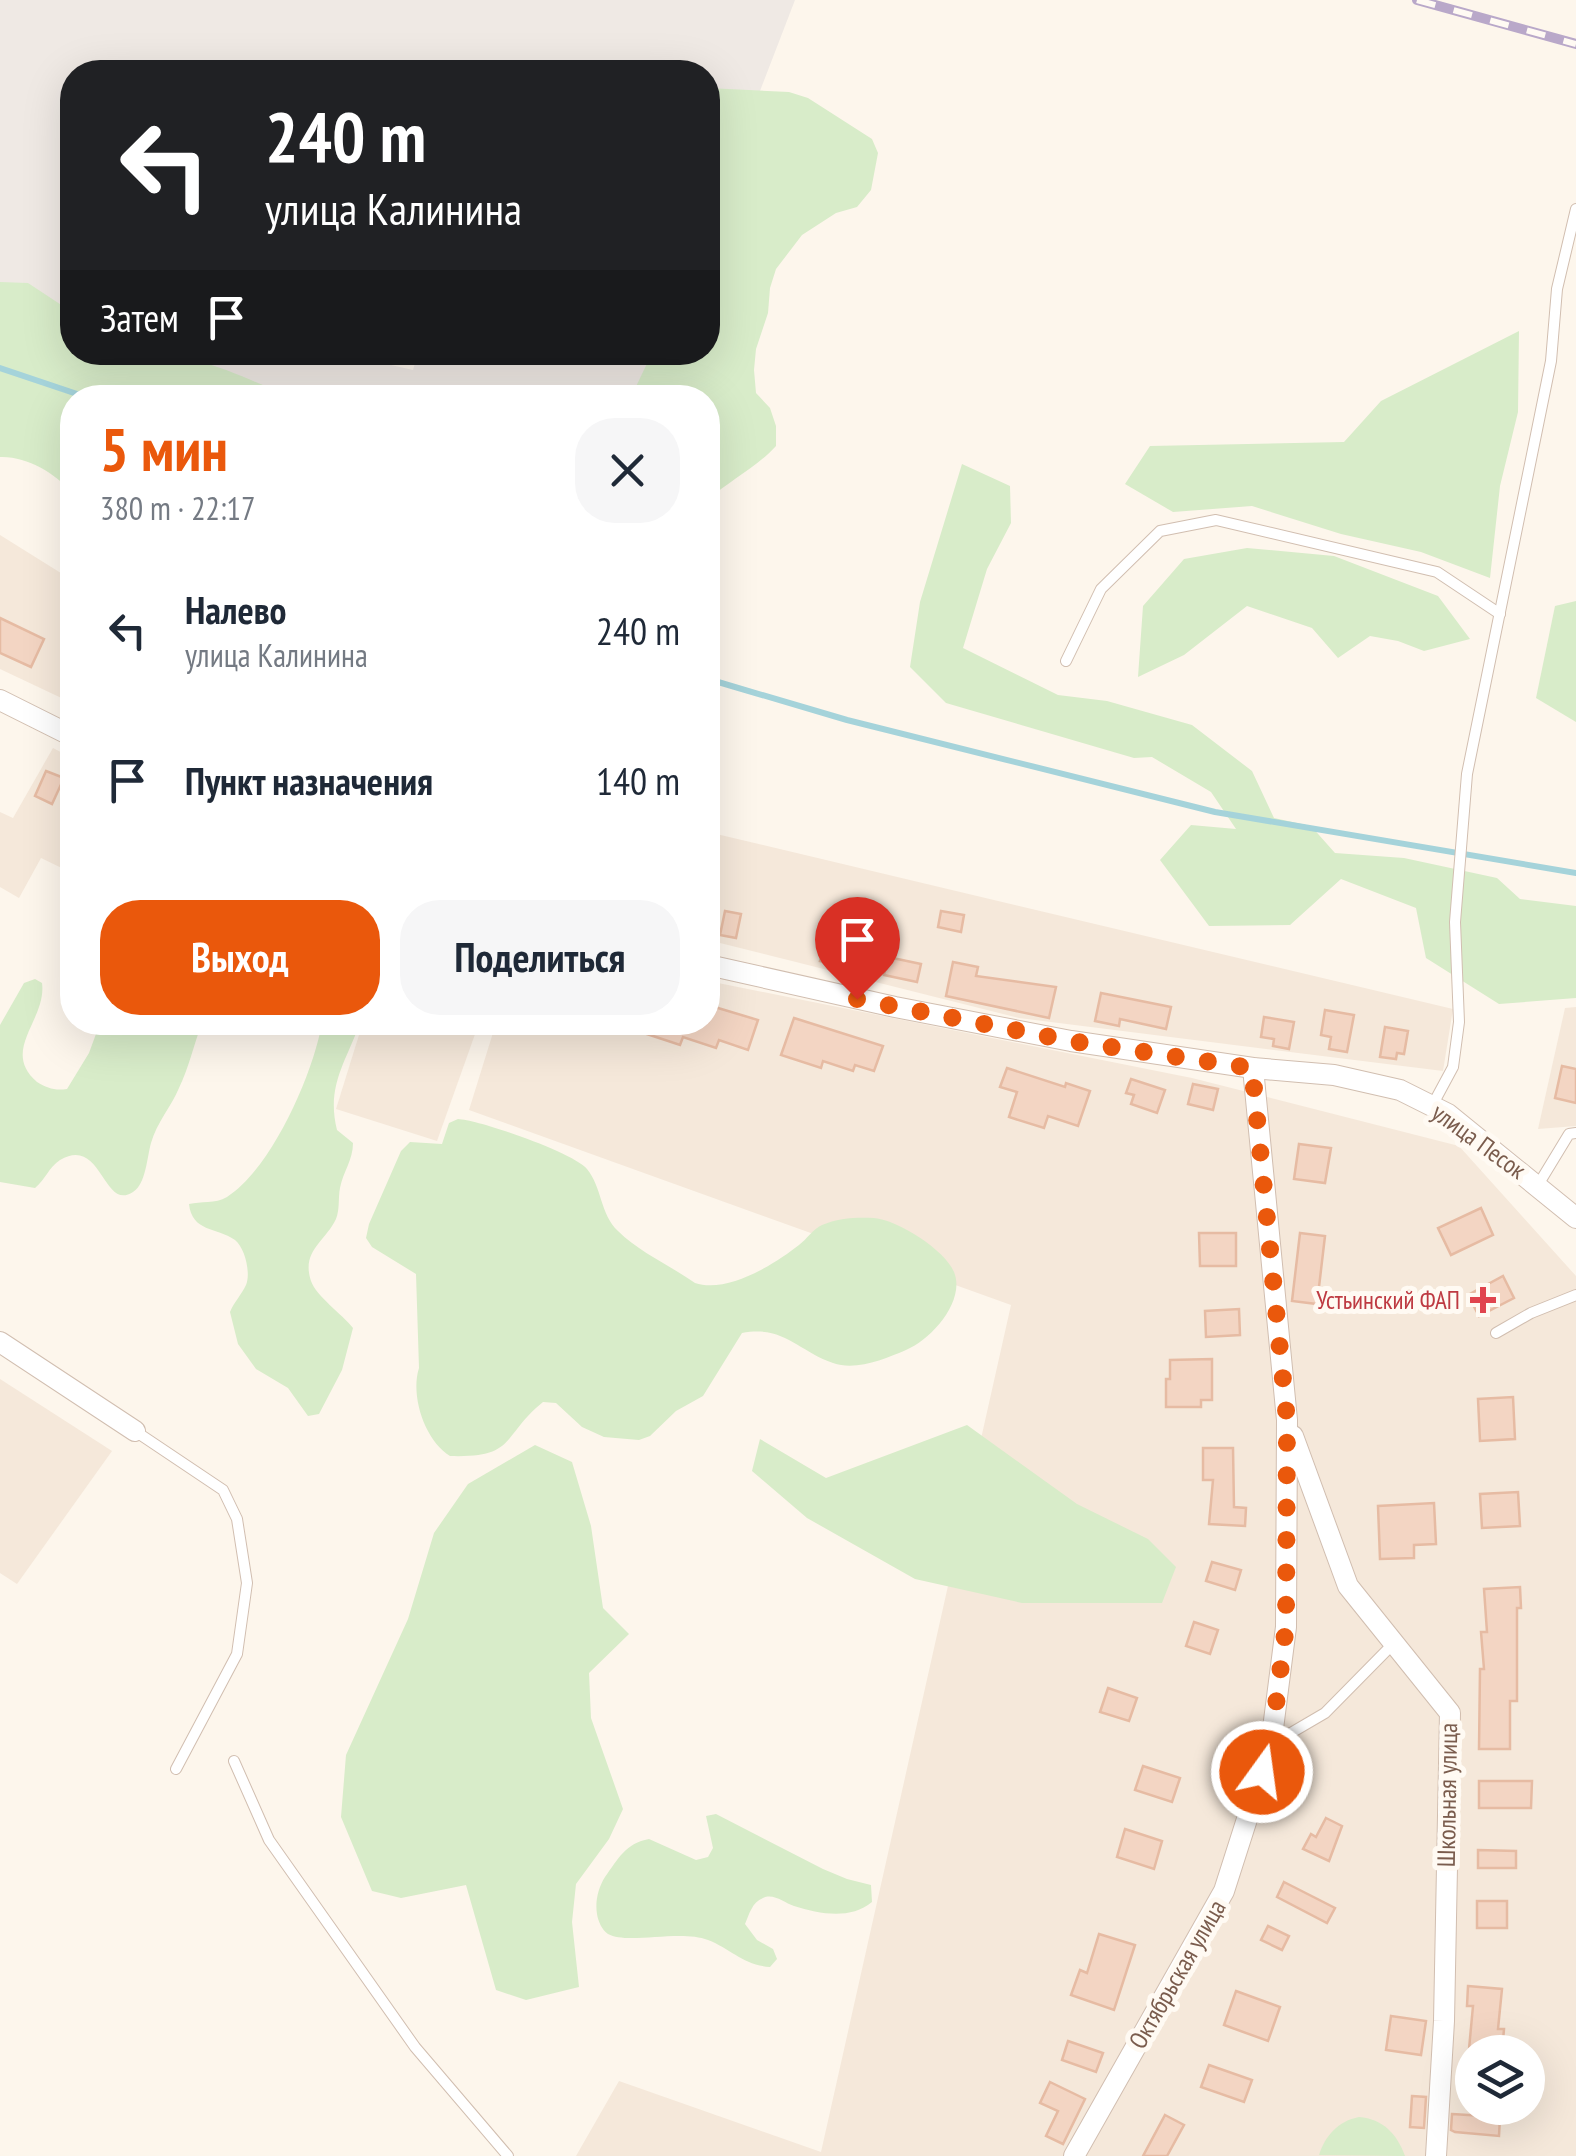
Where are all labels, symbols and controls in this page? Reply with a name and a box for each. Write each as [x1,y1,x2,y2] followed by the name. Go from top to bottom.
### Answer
[265,91,426,181] text: 240 m
[100,100,230,230] icon: left
[265,179,522,237] text: улица Калинина
[199,290,254,345] icon: arrive
[100,293,179,342] text: Затем
[100,410,228,488] text: 5 мин
[575,418,680,523] button: close
[100,487,255,529] text: 380 m · 22:17
[185,585,286,634] text: Налево
[100,603,155,658] icon: left
[596,606,680,655] text: 240 m
[185,634,368,676] text: улица Калинина
[100,753,155,808] icon: arrive
[185,756,433,805] text: Пункт назначения
[596,756,680,805] text: 140 m
[815,897,900,1000] pin
[100,900,380,1015] button: Выход
[400,900,680,1015] button: Поделиться
[830,912,885,967] icon: arrive
[1426,1096,1533,1186] street label: улица Песок
[1316,1284,1460,1316] place label: Устьинский ФАП
[1470,1287,1496,1313] marker: Устьинский ФАП
[1210,1720,1314,1824] position arrow
[1430,1723,1464,1867] street label: Школьная улица
[1121,1894,1233,2054] street label: Октябрьская улица
[1455,2035,1545,2125] map controls
[1455,2035,1545,2125] button: layers

